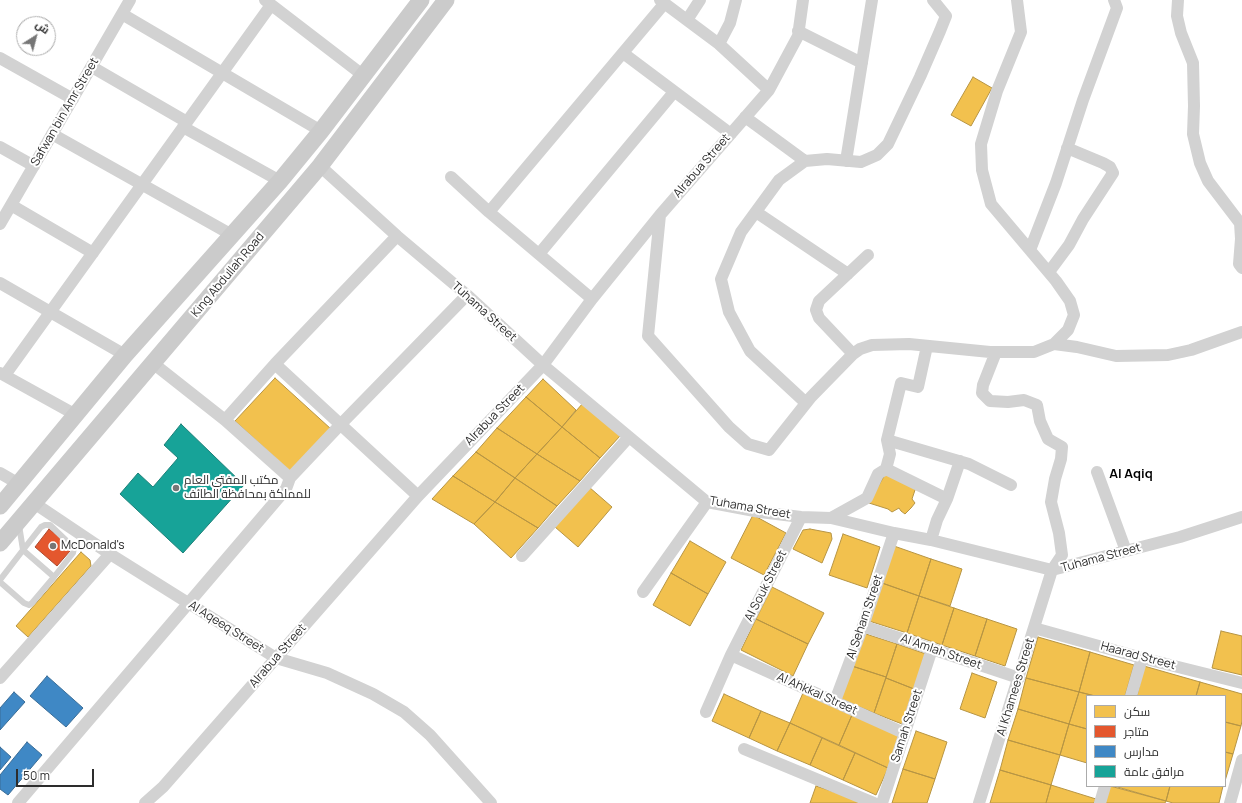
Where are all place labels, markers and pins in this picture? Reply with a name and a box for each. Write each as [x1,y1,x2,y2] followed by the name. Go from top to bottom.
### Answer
[184,474,311,502] place label: مكتب المفتي العام للمملكة بمحافظة الطائف
[171,483,181,493] marker: مكتب المفتي العام للمملكة بمحافظة الطائف
[61,539,124,553] place label: McDonald's
[48,541,58,551] marker: McDonald's

